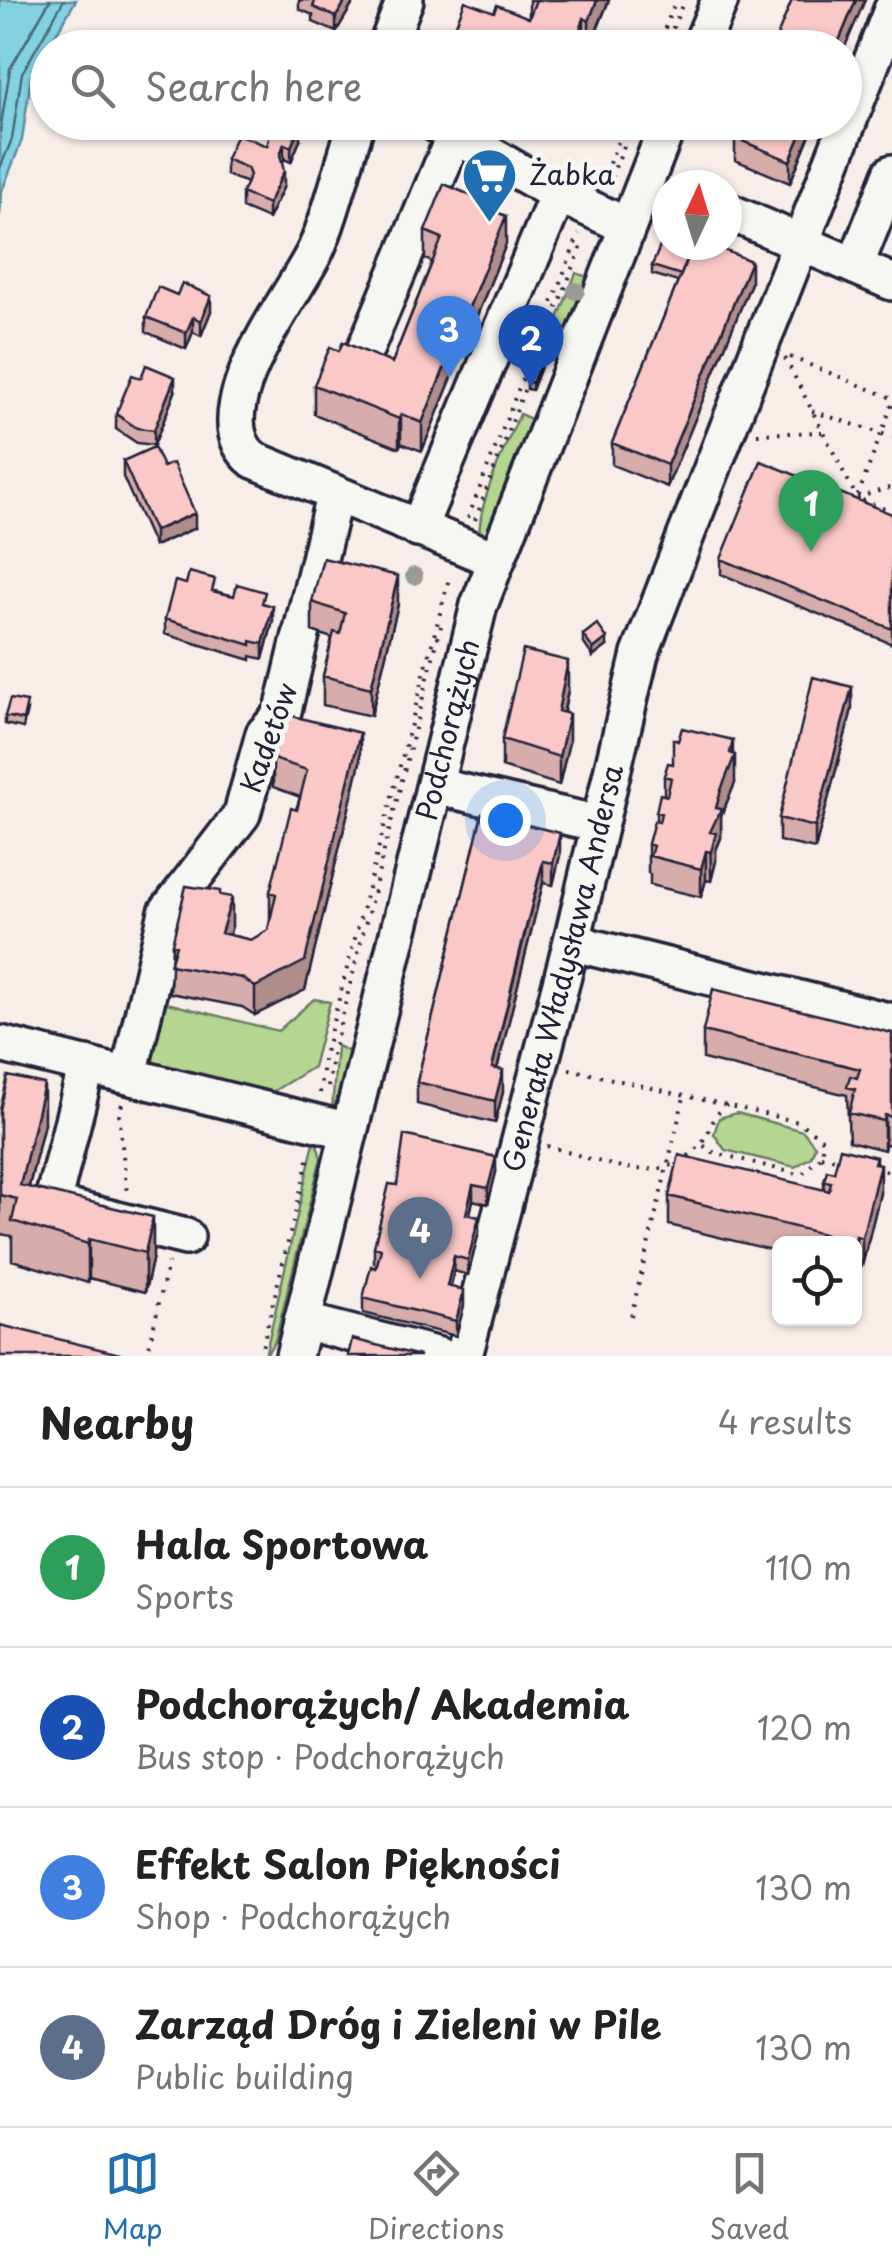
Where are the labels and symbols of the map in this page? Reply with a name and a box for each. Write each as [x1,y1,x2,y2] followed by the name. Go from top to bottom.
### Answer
[460,145,520,224] supermarket icon: Żabka
[529,152,616,195] place label: Żabka
[652,170,742,260] north arrow
[416,296,482,378] pin: 3
[498,304,564,387] pin: 2
[778,470,844,552] pin: 1
[404,634,490,824] street label: Podchorążych
[228,676,307,798] street label: Kadetów
[490,760,633,1177] street label: Generała Władysława Andersa
[480,795,531,846] your location
[388,1196,452,1279] pin: 4

